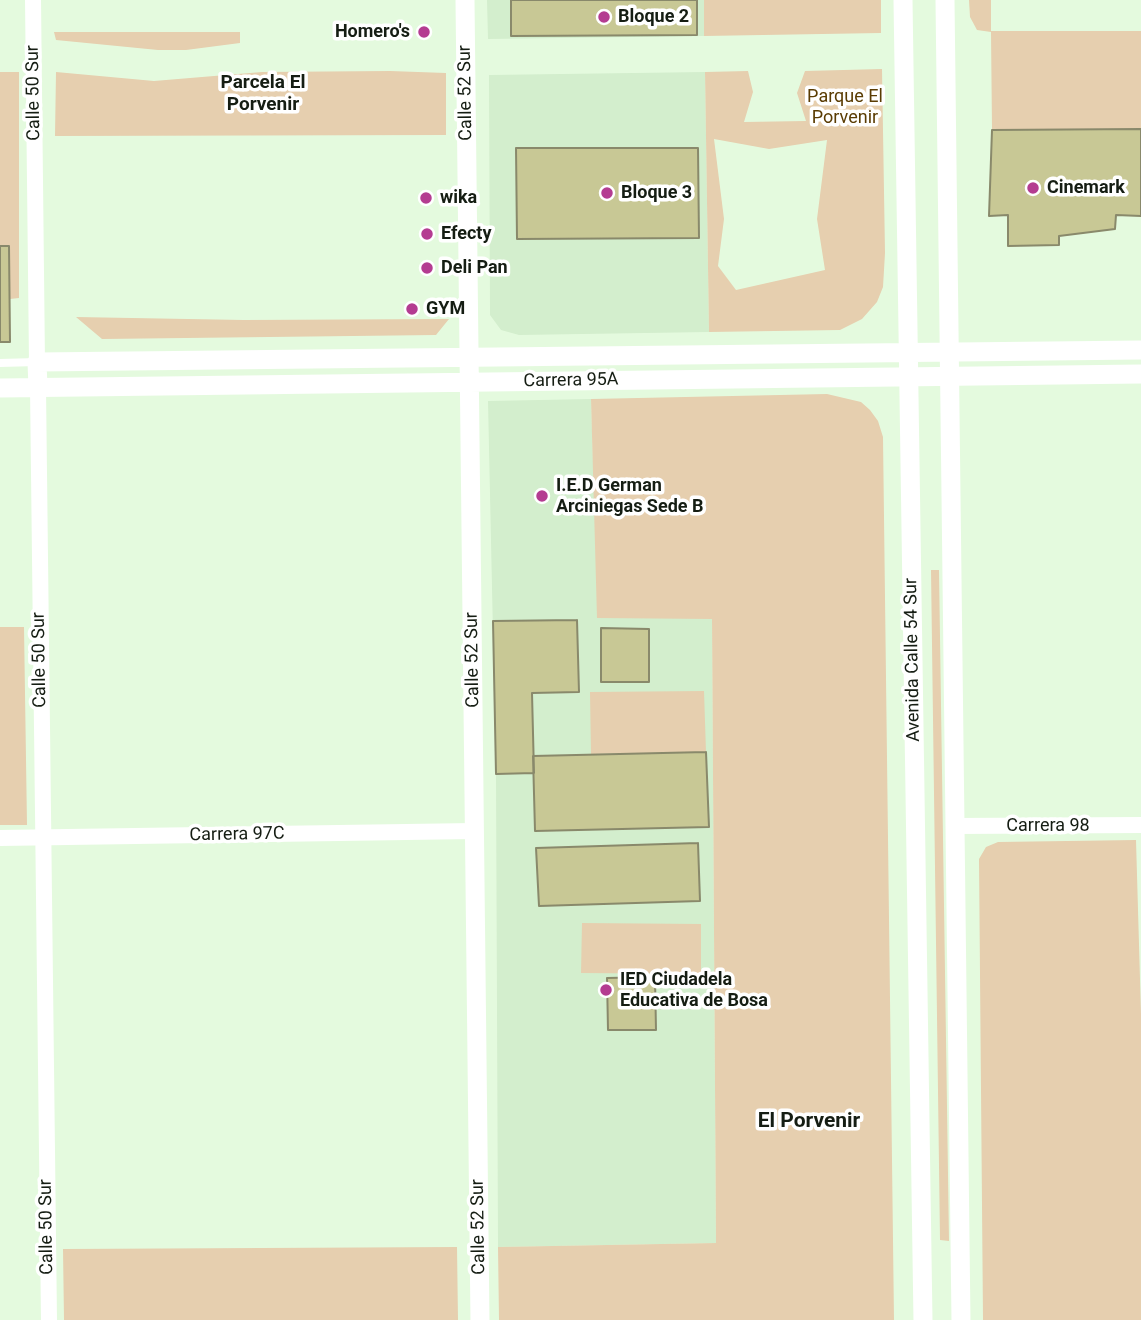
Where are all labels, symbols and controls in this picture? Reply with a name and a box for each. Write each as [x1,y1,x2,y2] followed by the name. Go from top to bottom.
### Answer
[618,6,689,28] place label: Bloque 2
[596,9,612,25] marker: Bloque 2
[335,21,410,43] place label: Homero's
[416,24,432,40] marker: Homero's
[22,45,46,141] street label: Calle 50 Sur
[454,45,478,141] street label: Calle 52 Sur
[221,72,305,116] district label: Parcela El Porvenir
[807,86,883,128] park label: Parque El Porvenir
[1047,177,1125,199] place label: Cinemark
[1025,180,1041,196] marker: Cinemark
[621,182,692,204] place label: Bloque 3
[599,185,615,201] marker: Bloque 3
[440,187,477,209] place label: wika
[418,190,434,206] marker: wika
[441,223,491,245] place label: Efecty
[419,226,435,242] marker: Efecty
[441,257,508,279] place label: Deli Pan
[419,260,435,276] marker: Deli Pan
[426,298,465,320] place label: GYM
[404,301,420,317] marker: GYM
[523,369,619,393] street label: Carrera 95A
[556,475,703,518] place label: I.E.D German Arciniegas Sede B
[534,488,550,504] marker: I.E.D German Arciniegas Sede B
[901,578,925,742] street label: Avenida Calle 54 Sur
[28,612,52,708] street label: Calle 50 Sur
[461,612,485,708] street label: Calle 52 Sur
[1006,815,1090,837] street label: Carrera 98
[189,823,285,847] street label: Carrera 97C
[620,969,768,1012] place label: IED Ciudadela Educativa de Bosa
[598,982,614,998] marker: IED Ciudadela Educativa de Bosa
[758,1109,860,1135] district label: El Porvenir
[35,1179,59,1275] street label: Calle 50 Sur
[467,1179,491,1275] street label: Calle 52 Sur

